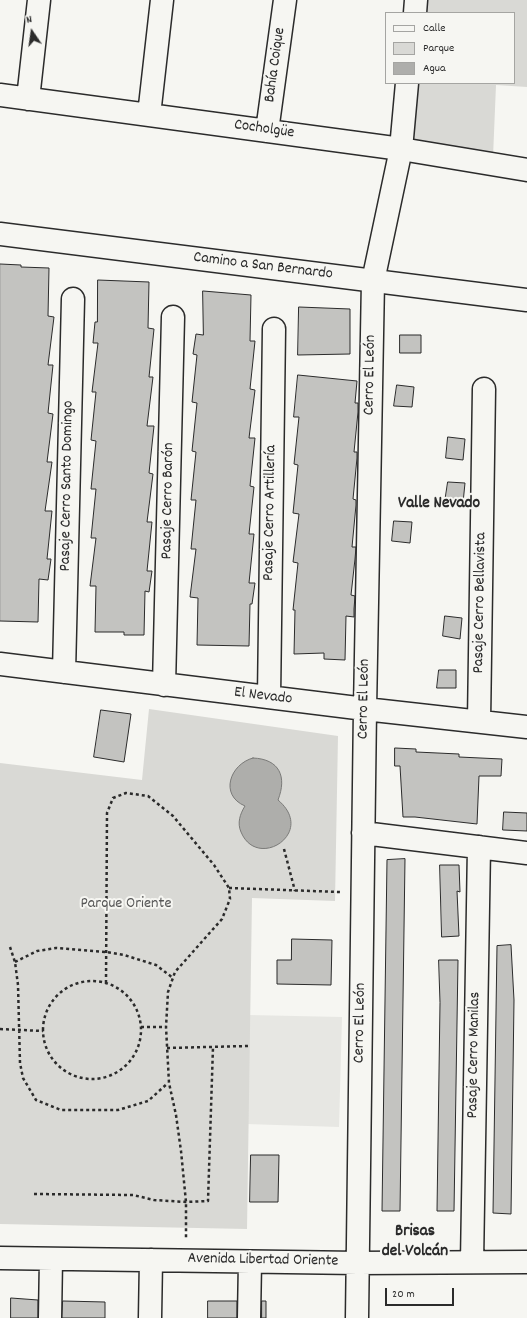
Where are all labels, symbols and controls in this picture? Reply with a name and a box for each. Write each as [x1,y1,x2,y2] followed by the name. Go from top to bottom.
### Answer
[12,12,52,52] north arrow
[25,12,34,29] text: N
[385,12,515,84] legend
[423,20,446,37] text: Calle
[261,26,291,104] street label: Bahía Coique
[423,40,454,57] text: Parque
[423,60,446,77] text: Agua
[233,116,295,144] street label: Cocholgüe
[192,249,334,285] street label: Camino a San Bernardo
[361,335,381,415] street label: Cerro El León
[57,400,79,572] street label: Pasaje Cerro Santo Domingo
[158,442,180,560] street label: Pasaje Cerro Barón
[260,445,282,581] street label: Pasaje Cerro Artillería
[398,495,480,515] district label: Valle Nevado
[470,532,492,674] street label: Pasaje Cerro Bellavista
[355,659,375,739] street label: Cerro El León
[233,684,293,710] street label: El Nevado
[81,895,171,915] park label: Parque Oriente
[351,983,371,1063] street label: Cerro El León
[464,991,486,1119] street label: Pasaje Cerro Manilas
[382,1223,448,1263] district label: Brisas del Volcán
[187,1250,339,1272] street label: Avenida Libertad Oriente
[387,1280,456,1306] scale bar
[392,1286,415,1303] text: 20 m

